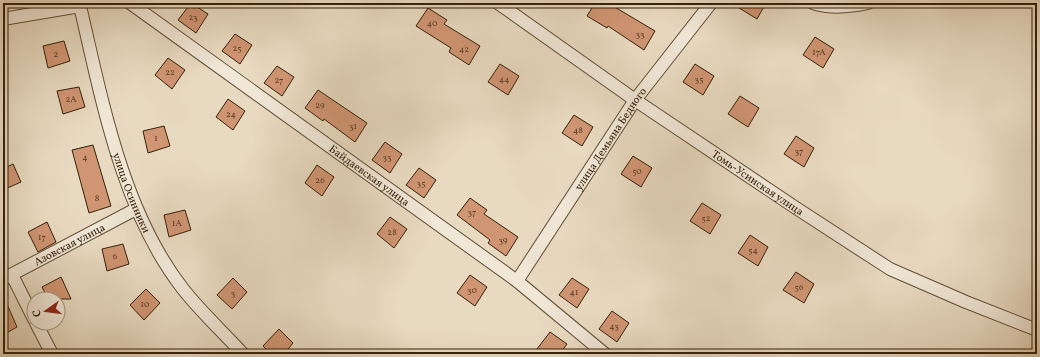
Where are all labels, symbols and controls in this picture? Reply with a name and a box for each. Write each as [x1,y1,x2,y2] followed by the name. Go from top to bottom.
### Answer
[188,11,198,24] house number: 23
[427,17,438,30] house number: 40
[635,28,645,41] house number: 33
[232,42,242,55] house number: 25
[459,43,469,56] house number: 42
[812,46,826,59] house number: 17А
[54,48,59,61] house number: 2
[165,66,175,79] house number: 22
[499,73,509,86] house number: 44
[695,73,703,86] house number: 35
[275,74,283,87] house number: 27
[572,85,651,194] street label: улица Демьяна Бедного
[65,93,77,106] house number: 2А
[315,99,325,112] house number: 29
[226,108,236,121] house number: 24
[349,120,357,133] house number: 31
[573,124,583,137] house number: 48
[154,132,158,145] house number: 1
[325,142,413,211] street label: Байдаевская улица
[795,145,803,158] house number: 37
[708,148,807,220] street label: Томь-Усинская улица
[82,151,88,164] house number: 4
[108,151,153,236] street label: улица Осинники
[382,151,392,164] house number: 33
[632,165,642,178] house number: 50
[315,174,325,187] house number: 26
[417,177,425,190] house number: 35
[95,192,100,205] house number: 8
[468,206,476,219] house number: 37
[701,212,711,225] house number: 52
[172,217,183,230] house number: 1А
[32,220,109,270] street label: Азовская улица
[387,226,397,239] house number: 28
[38,231,46,244] house number: 17
[498,234,508,247] house number: 39
[748,244,758,257] house number: 54
[113,250,118,263] house number: 6
[795,281,804,294] house number: 56
[467,284,478,297] house number: 30
[570,286,578,299] house number: 41
[231,287,236,300] house number: 3
[26,291,66,331] north arrow
[141,298,150,311] house number: 10
[30,308,46,318] text: С
[609,320,619,333] house number: 43

